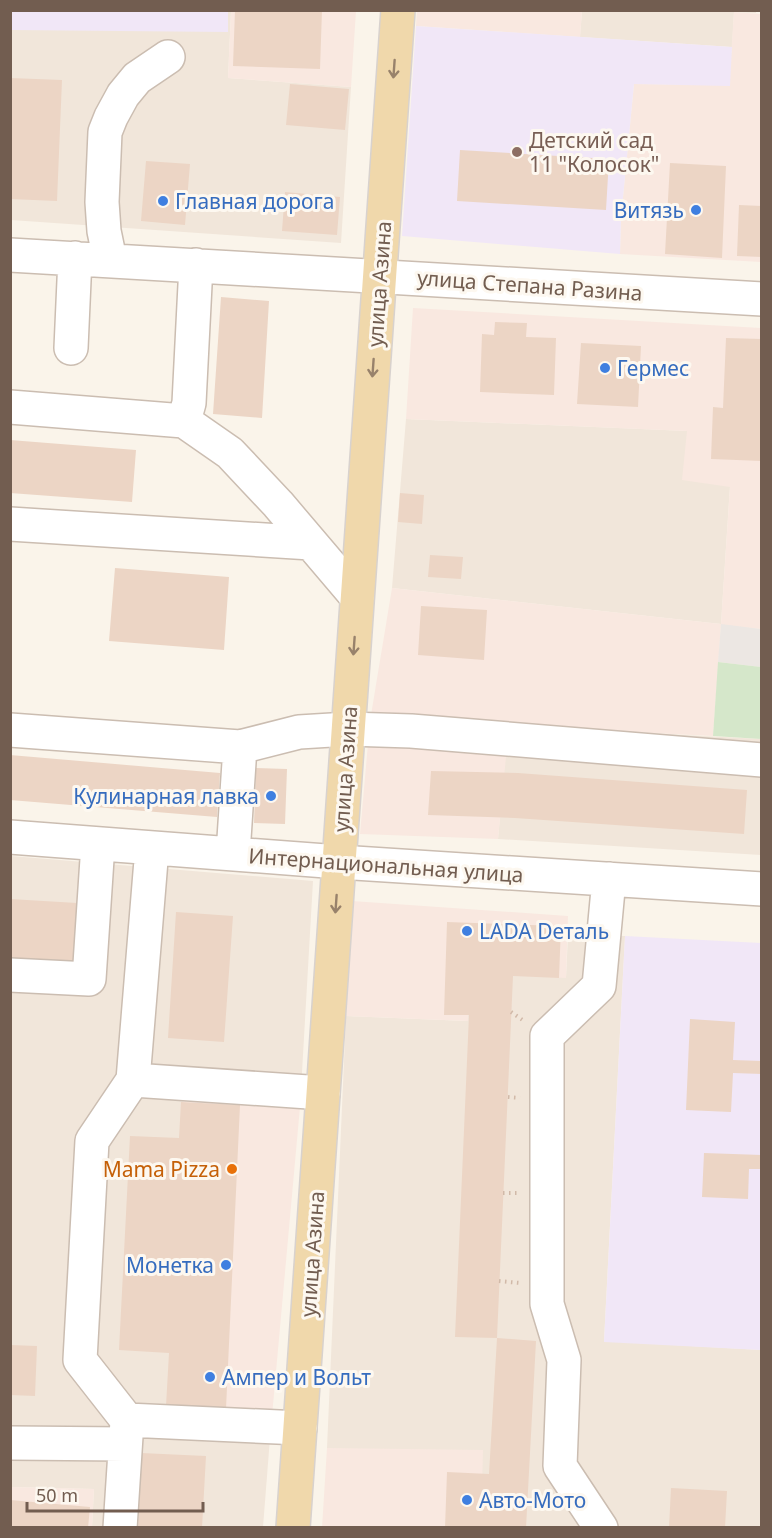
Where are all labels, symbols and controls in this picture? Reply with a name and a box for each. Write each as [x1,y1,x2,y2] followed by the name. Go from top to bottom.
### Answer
[388,58,399,78] one-way arrow
[529,126,659,178] place label: Детский сад 11 "Колосок"
[510,145,524,159] marker: Детский сад 11 "Колосок"
[175,187,334,215] place label: Главная дорога
[156,194,170,208] marker: Главная дорога
[614,196,684,224] place label: Витязь
[689,203,703,217] marker: Витязь
[361,220,397,348] street label: улица Азина
[416,263,644,307] street label: улица Степана Разина
[617,354,689,382] place label: Гермес
[367,358,378,378] one-way arrow
[598,361,612,375] marker: Гермес
[348,636,359,656] one-way arrow
[327,705,363,833] street label: улица Азина
[73,782,259,810] place label: Кулинарная лавка
[264,789,278,803] marker: Кулинарная лавка
[248,841,524,889] street label: Интернациональная улица
[330,893,341,913] one-way arrow
[479,917,609,945] place label: LADA Dеталь
[460,924,474,938] marker: LADA Dеталь
[103,1155,220,1183] place label: Mama Pizza
[225,1162,239,1176] marker: Mama Pizza
[294,1190,330,1318] street label: улица Азина
[126,1251,214,1279] place label: Монетка
[219,1258,233,1272] marker: Монетка
[222,1363,371,1391] place label: Ампер и Вольт
[203,1370,217,1384] marker: Ампер и Вольт
[27,1475,202,1513] scale bar
[36,1483,78,1507] text: 50 m
[479,1486,586,1514] place label: Авто-Мото
[460,1493,474,1507] marker: Авто-Мото

